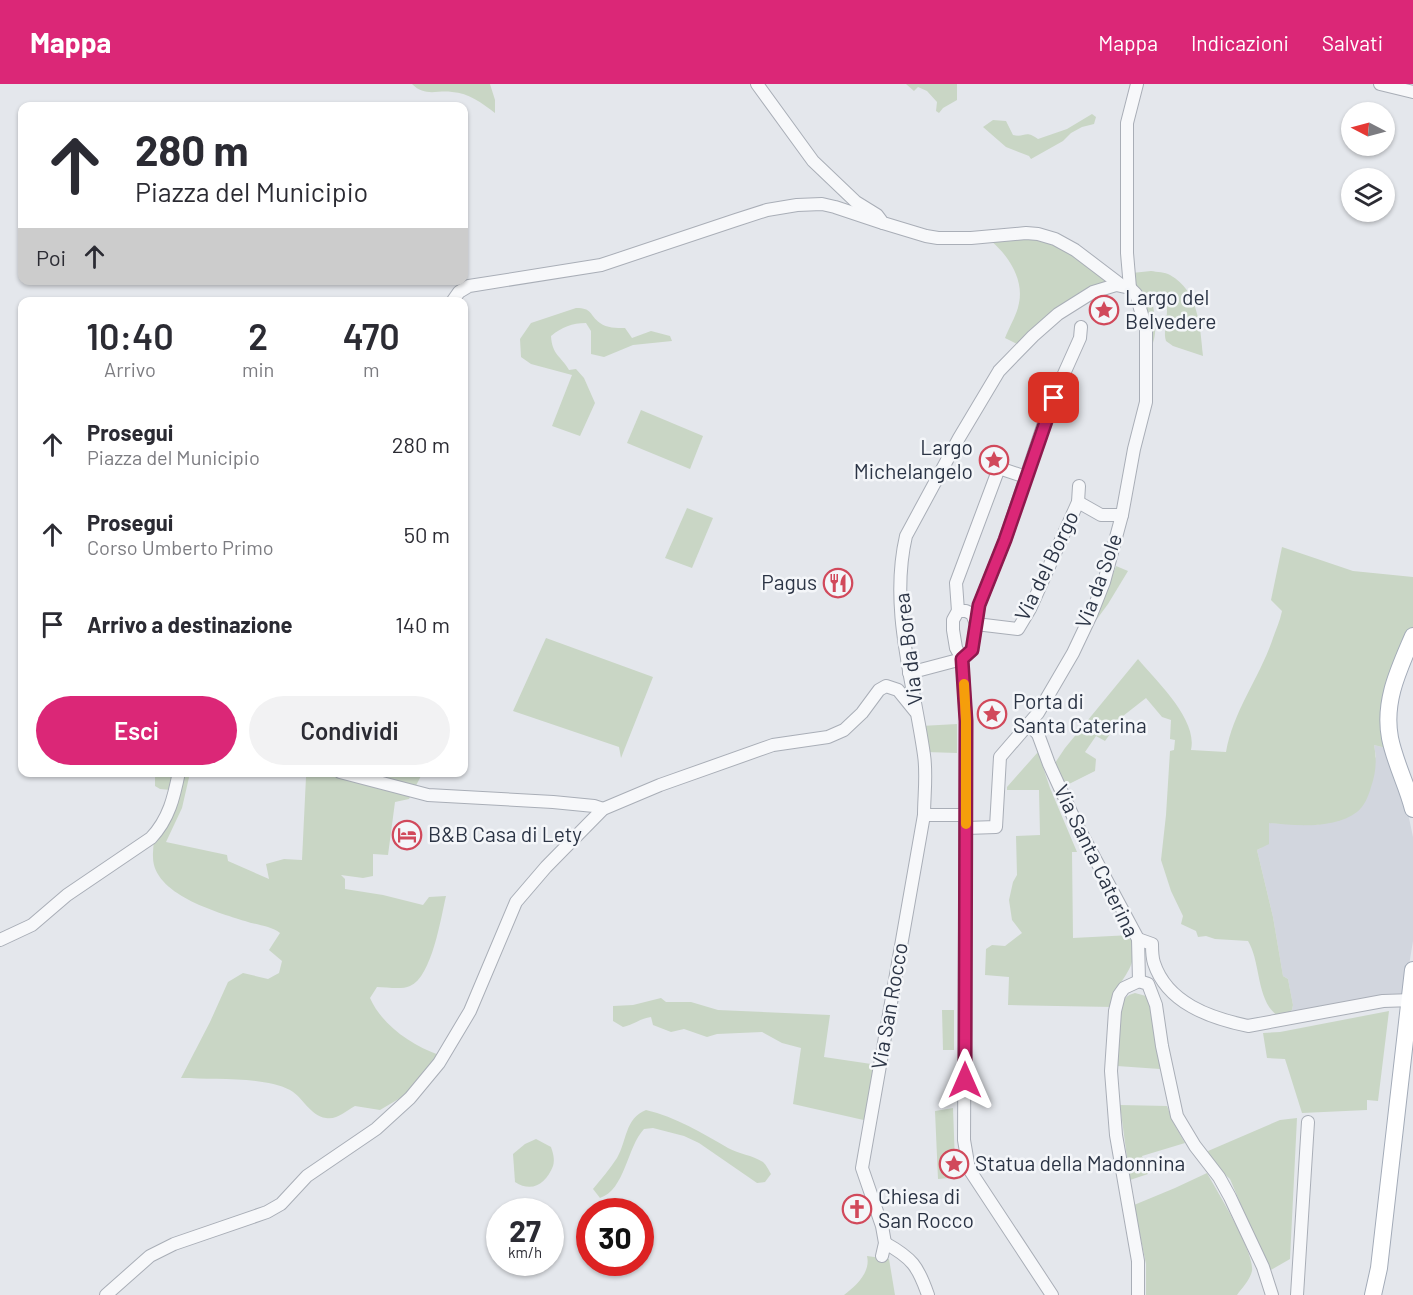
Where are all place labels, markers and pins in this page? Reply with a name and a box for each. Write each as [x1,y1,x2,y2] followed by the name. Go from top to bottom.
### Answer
[1125,284,1216,333] place label: Largo del Belvedere
[1088,294,1120,326] place icon: Largo del Belvedere
[1028,372,1079,423] pin
[854,434,973,483] place label: Largo Michelangelo
[978,444,1010,476] place icon: Largo Michelangelo
[822,567,854,599] restaurant icon: Pagus
[761,569,817,594] place label: Pagus
[1013,688,1147,737] place label: Porta di Santa Caterina
[976,698,1008,730] place icon: Porta di Santa Caterina
[391,819,423,851] hotel icon: B&B Casa di Lety
[428,821,582,846] place label: B&B Casa di Lety
[938,1148,970,1180] place icon: Statua della Madonnina
[975,1150,1185,1175] place label: Statua della Madonnina
[878,1183,974,1232] place label: Chiesa di San Rocco
[841,1193,873,1225] church icon: Chiesa di San Rocco

